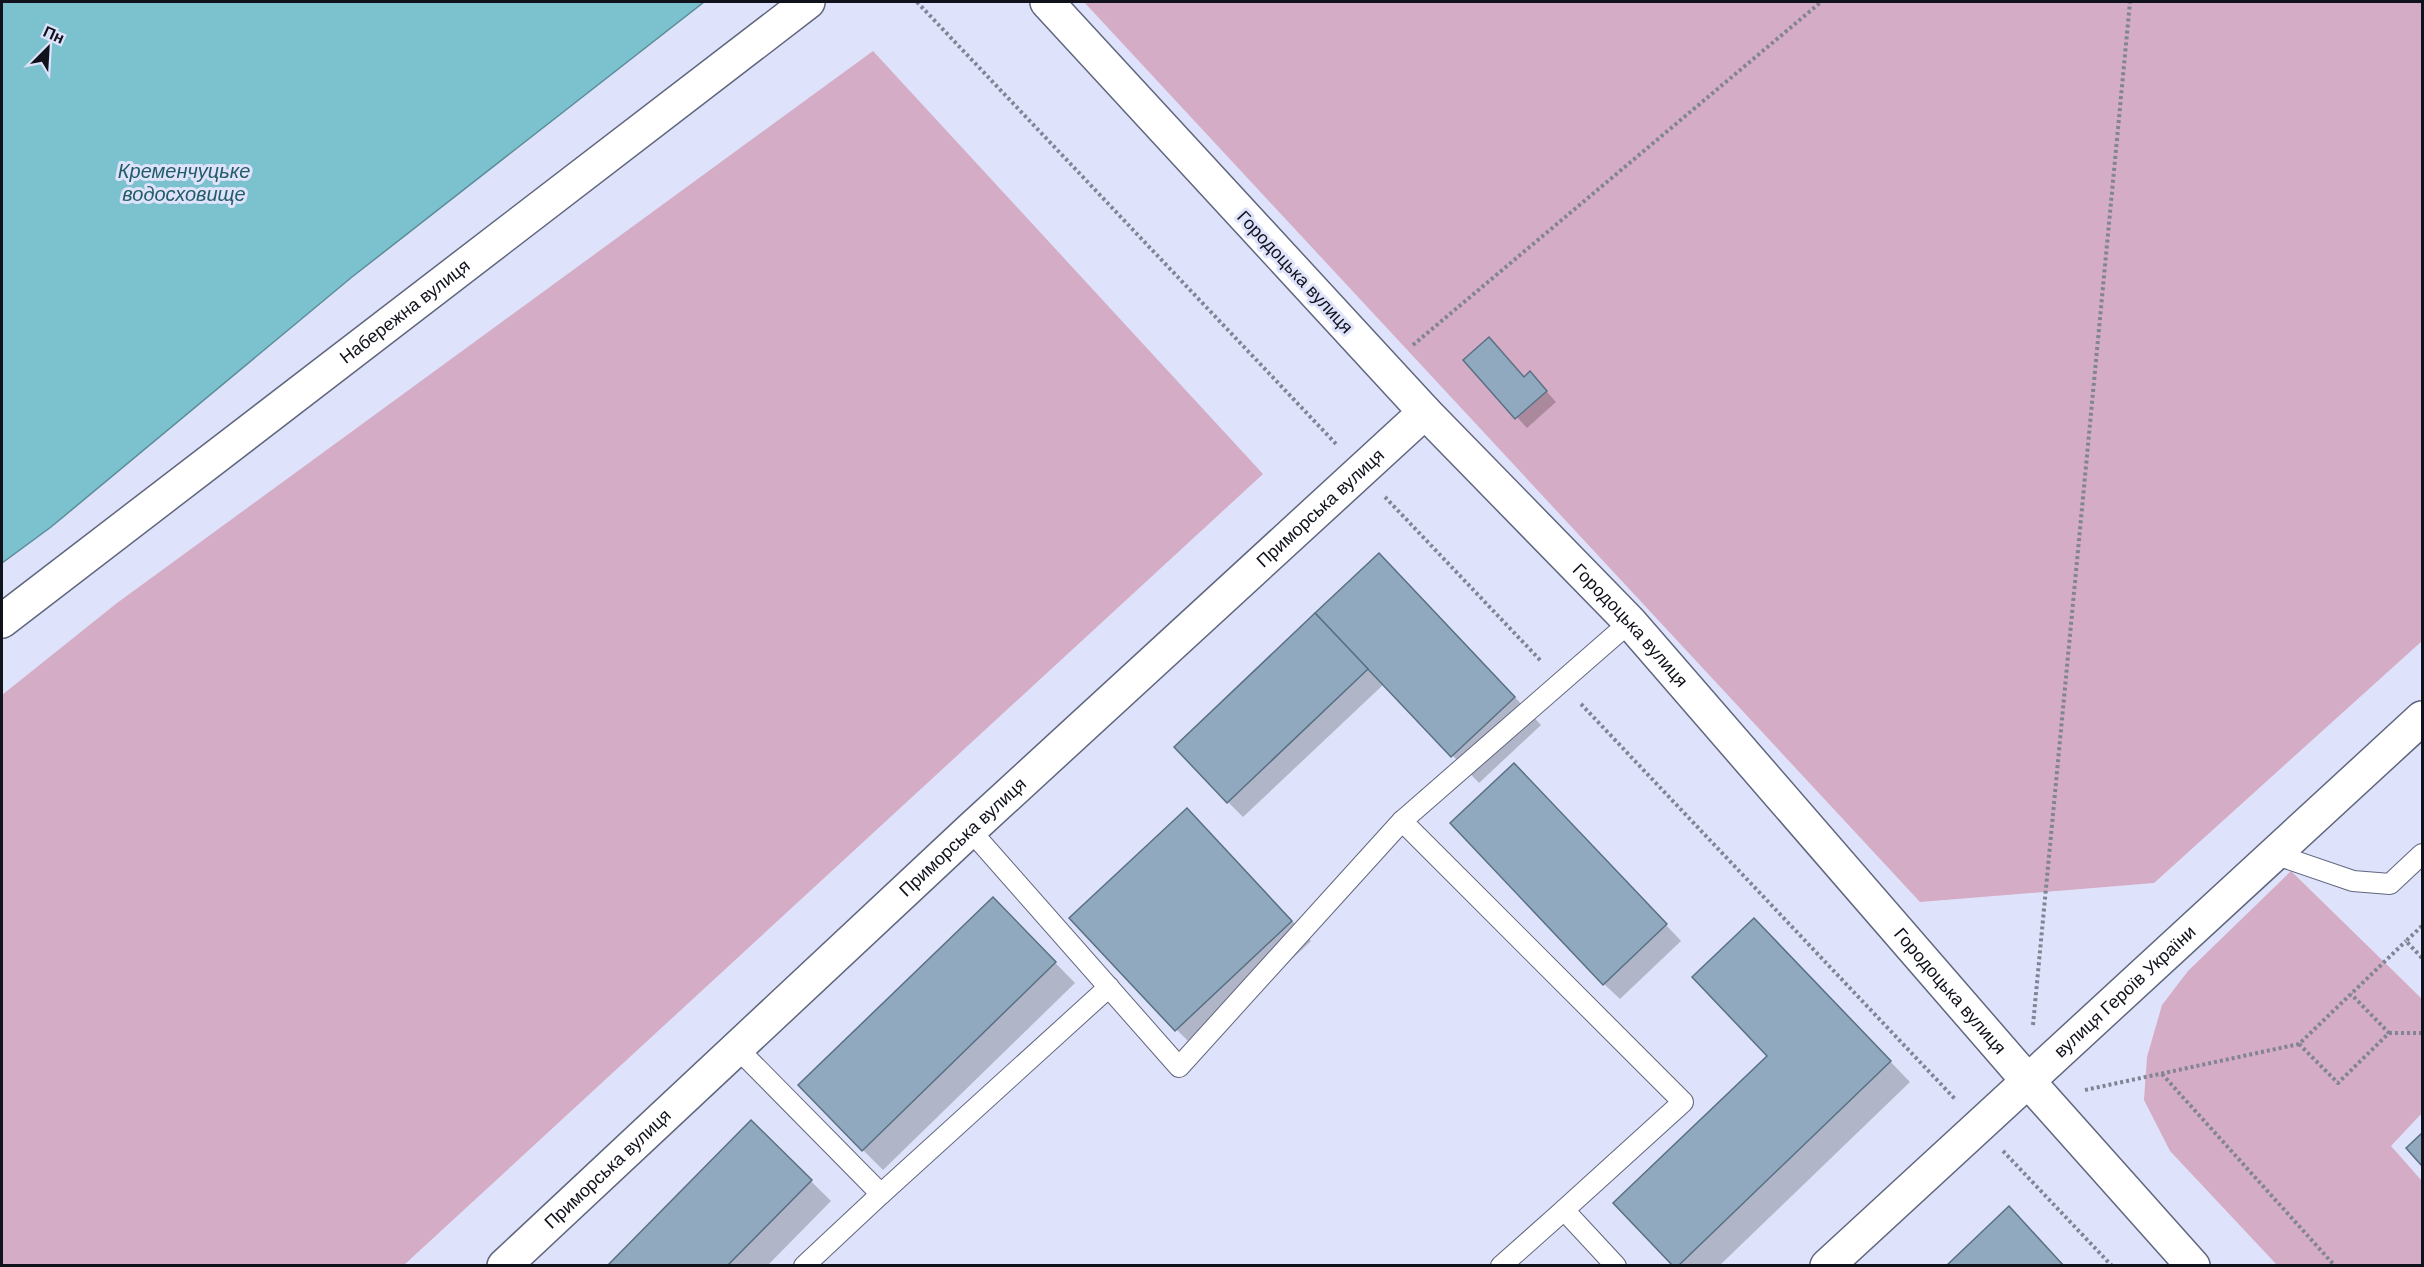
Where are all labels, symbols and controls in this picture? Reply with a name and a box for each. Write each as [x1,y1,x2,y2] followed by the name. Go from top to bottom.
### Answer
[18,18,78,78] north arrow
[40,21,68,49] text: Пн
[118,158,250,207] water label: Кременчуцьке водосховище
[1232,205,1358,339] street label: Городоцька вулиця
[335,254,475,369] street label: Набережна вулиця
[1251,443,1389,573] street label: Приморська вулиця
[1567,558,1693,692] street label: Городоцька вулиця
[894,772,1032,902] street label: Приморська вулиця
[2049,920,2201,1063] street label: вулиця Героїв України
[1889,923,2012,1059] street label: Городоцька вулиця
[539,1104,676,1234] street label: Приморська вулиця

